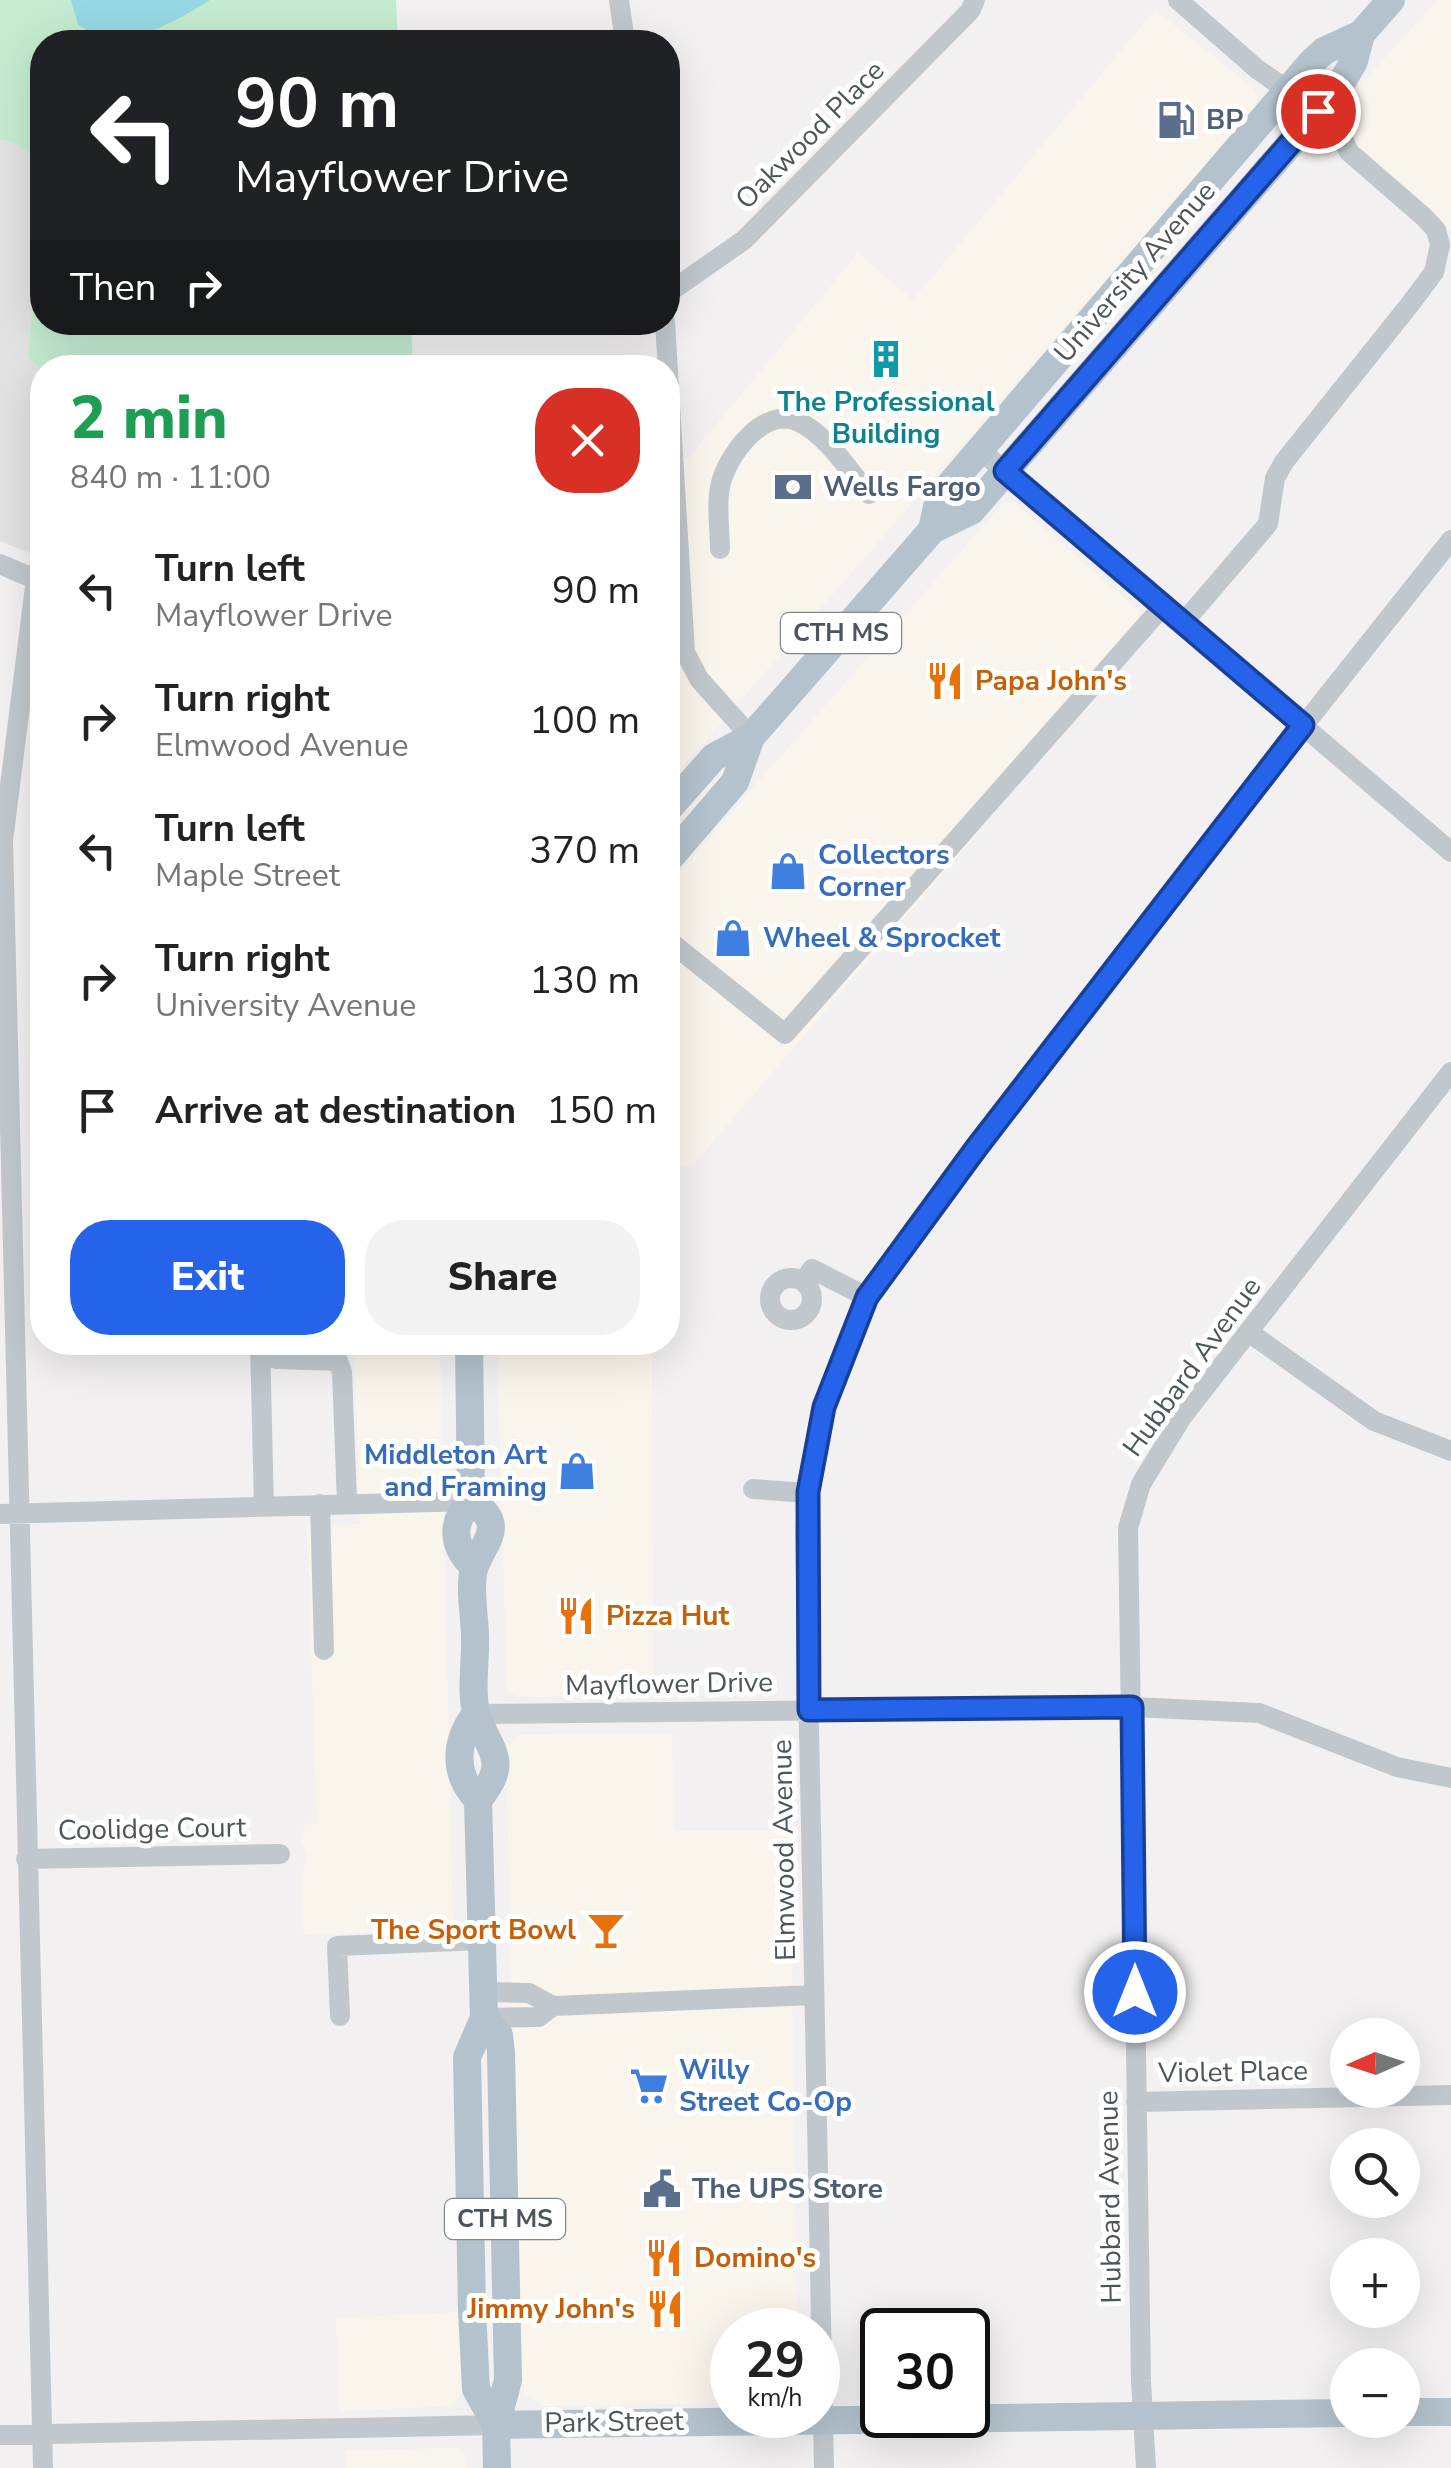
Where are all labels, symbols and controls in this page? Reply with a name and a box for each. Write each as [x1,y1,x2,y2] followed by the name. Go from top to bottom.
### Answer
[727,52,893,218] street label: Oakwood Place
[235,56,399,152] text: 90 m
[1276,69,1361,154] pin
[70,70,200,200] icon: left
[1291,84,1346,139] icon: arrive
[1155,99,1197,141] fuel station icon: BP
[1206,101,1244,139] place label: BP
[235,147,569,208] text: Mayflower Drive
[1046,173,1224,371] street label: University Avenue
[176,260,231,315] icon: right
[70,262,156,313] text: Then
[865,338,907,380] building icon: The Professional Building
[70,377,228,459] text: 2 min
[777,383,995,453] place label: The Professional Building
[535,388,640,493] button: close
[70,456,271,499] text: 840 m · 11:00
[772,466,814,508] bank icon: Wells Fargo
[823,468,981,506] place label: Wells Fargo
[155,543,305,594] text: Turn left
[70,563,125,618] icon: left
[552,565,640,616] text: 90 m
[155,594,393,637] text: Mayflower Drive
[781,613,901,653] road number: CTH MS
[924,660,966,702] restaurant icon: Papa John's
[975,662,1127,700] place label: Papa John's
[155,673,330,724] text: Turn right
[70,693,125,748] icon: right
[529,695,640,746] text: 100 m
[155,724,408,767] text: Elmwood Avenue
[155,803,305,854] text: Turn left
[70,823,125,878] icon: left
[529,825,640,876] text: 370 m
[818,836,950,906] place label: Collectors Corner
[767,850,809,892] shop icon: Collectors Corner
[155,854,340,897] text: Maple Street
[712,917,754,959] shop icon: Wheel & Sprocket
[763,919,1001,957] place label: Wheel & Sprocket
[155,933,330,984] text: Turn right
[70,953,125,1008] icon: right
[529,955,640,1006] text: 130 m
[155,984,416,1027] text: University Avenue
[70,1083,125,1138] icon: arrive
[155,1085,516,1136] text: Arrive at destination
[546,1085,657,1136] text: 150 m
[70,1220,345,1335] button: Exit
[365,1220,640,1335] button: Share
[1114,1270,1270,1464] street label: Hubbard Avenue
[364,1436,547,1506] place label: Middleton Art and Framing
[556,1450,598,1492] shop icon: Middleton Art and Framing
[555,1595,597,1637] restaurant icon: Pizza Hut
[606,1597,730,1635] place label: Pizza Hut
[565,1663,773,1705] street label: Mayflower Drive
[763,1739,805,1961] street label: Elmwood Avenue
[58,1808,247,1850] street label: Coolidge Court
[585,1909,627,1951] bar icon: The Sport Bowl
[371,1911,576,1949] place label: The Sport Bowl
[1083,1940,1187,2044] position arrow
[1330,2018,1420,2108] north arrow
[1330,2018,1420,2438] map controls
[679,2051,852,2121] place label: Willy Street Co-Op
[1157,2052,1308,2092] street label: Violet Place
[628,2065,670,2107] supermarket icon: Willy Street Co-Op
[1089,2090,1131,2304] street label: Hubbard Avenue
[1330,2128,1420,2218] button: search
[641,2168,683,2210] public building icon: The UPS Store
[692,2170,883,2208] place label: The UPS Store
[445,2199,565,2239] road number: CTH MS
[643,2237,685,2279] restaurant icon: Domino's
[1330,2238,1420,2328] button: +
[694,2239,816,2277] place label: Domino's
[644,2288,686,2330] restaurant icon: Jimmy John's
[466,2290,635,2328] place label: Jimmy John's
[860,2308,990,2438] speed limit sign: 30
[745,2326,805,2395] text: 29
[1330,2348,1420,2438] button: −
[747,2381,803,2415] text: km/h
[544,2402,684,2442] street label: Park Street

